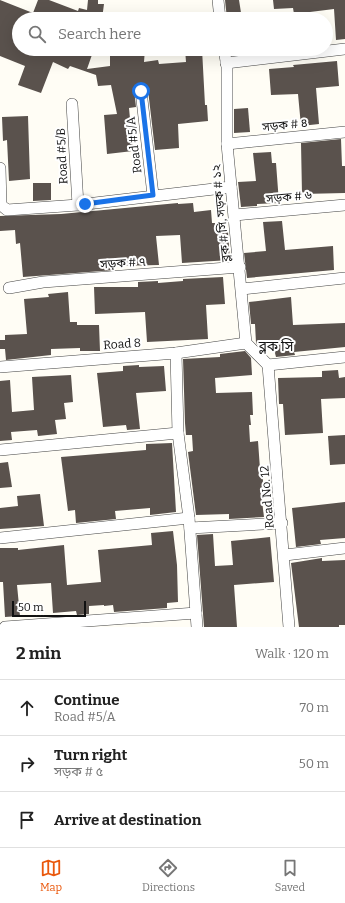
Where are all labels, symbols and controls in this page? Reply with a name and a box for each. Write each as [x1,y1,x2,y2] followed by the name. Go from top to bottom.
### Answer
[12,12,333,56] search box
[26,23,48,45] icon: search
[58,25,141,43] text: Search here
[132,82,150,100] route start
[124,115,144,174] street label: Road #5/A
[261,116,308,134] street label: সড়ক # ৪
[54,128,70,184] street label: Road #5/B
[208,164,233,264] street label: ব্লক # সি, সড়ক # ১২
[265,188,312,206] street label: সড়ক # ৬
[76,195,94,213] route end
[99,254,146,272] street label: সড়ক # ৭
[103,336,141,352] street label: Road 8
[258,338,294,355] district label: ব্লক সি
[257,465,277,529] street label: Road No. 12
[12,599,86,618] scale bar
[18,601,44,614] text: 50 m
[16,643,61,664] text: 2 min
[255,646,329,661] text: Walk · 120 m
[54,691,120,709] text: Continue
[16,697,38,719] icon: ahead
[299,700,329,715] text: 70 m
[54,709,116,724] text: Road #5/A
[54,746,127,764] text: Turn right
[16,753,38,775] icon: right
[299,756,329,771] text: 50 m
[54,764,103,779] text: সড়ক # ৫
[16,809,38,831] icon: arrive
[54,811,201,829] text: Arrive at destination
[40,857,62,894] tab: Map
[142,857,195,894] tab: Directions
[275,857,305,894] tab: Saved

